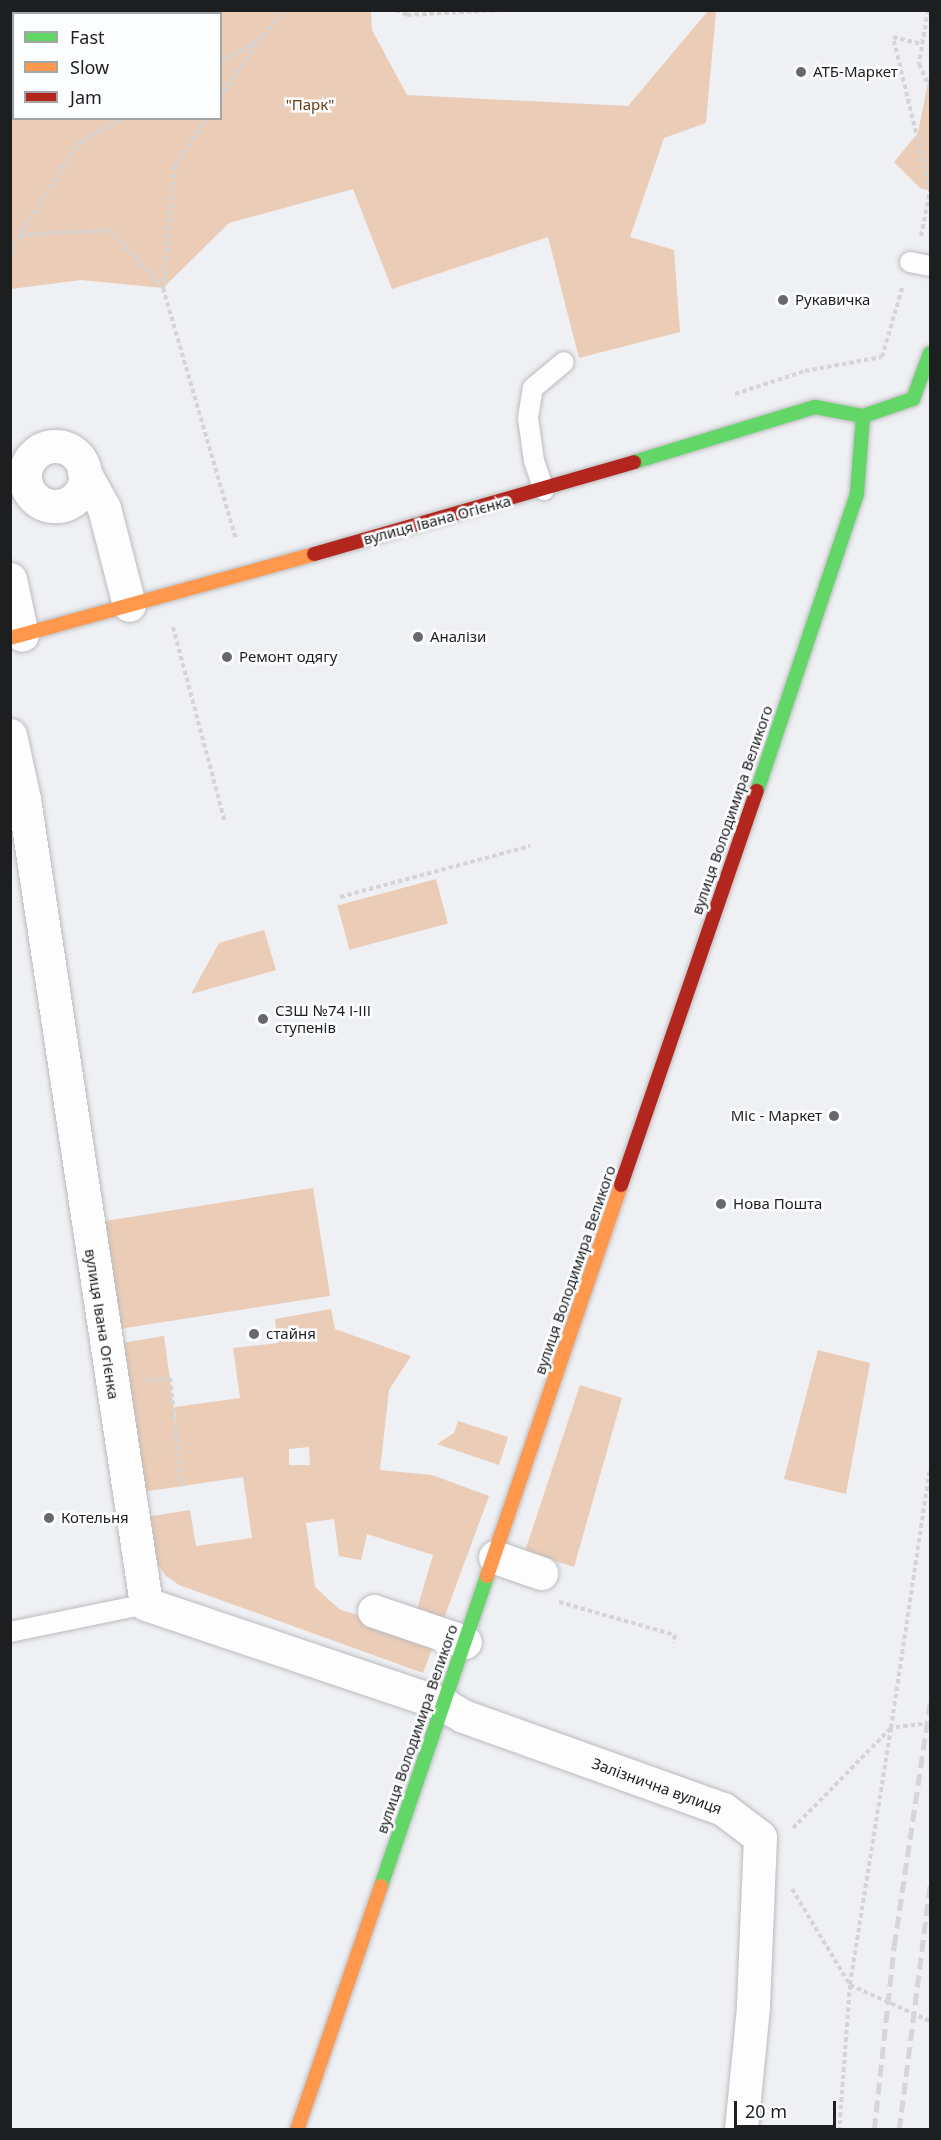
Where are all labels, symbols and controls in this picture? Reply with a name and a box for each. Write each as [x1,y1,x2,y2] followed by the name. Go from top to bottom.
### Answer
[12,12,222,120] legend
[70,25,105,49] text: Fast
[70,55,109,79] text: Slow
[813,63,898,81] place label: АТБ-Маркет
[794,65,808,79] marker: АТБ-Маркет
[70,85,102,109] text: Jam
[286,96,334,114] park label: "Парк"
[795,291,870,309] place label: Рукавичка
[776,293,790,307] marker: Рукавичка
[361,492,513,548] street label: вулиця Івана Огієнка
[430,628,486,646] place label: Аналізи
[411,630,425,644] marker: Аналізи
[239,648,337,666] place label: Ремонт одягу
[220,650,234,664] marker: Ремонт одягу
[688,703,776,917] street label: вулиця Володимира Великого
[275,1001,371,1036] place label: СЗШ №74 І-ІІІ ступенів
[256,1012,270,1026] marker: СЗШ №74 І-ІІІ ступенів
[731,1107,822,1125] place label: Міс - Маркет
[827,1109,841,1123] marker: Міс - Маркет
[531,1163,619,1377] street label: вулиця Володимира Великого
[733,1195,822,1213] place label: Нова Пошта
[714,1197,728,1211] marker: Нова Пошта
[81,1248,123,1400] street label: вулиця Івана Огієнка
[266,1325,316,1343] place label: стайня
[247,1327,261,1341] marker: стайня
[61,1509,129,1527] place label: Котельня
[42,1511,56,1525] marker: Котельня
[373,1622,461,1836] street label: вулиця Володимира Великого
[590,1754,724,1818] street label: Залізнична вулиця
[737,2089,839,2127] scale bar
[745,2099,787,2123] text: 20 m

